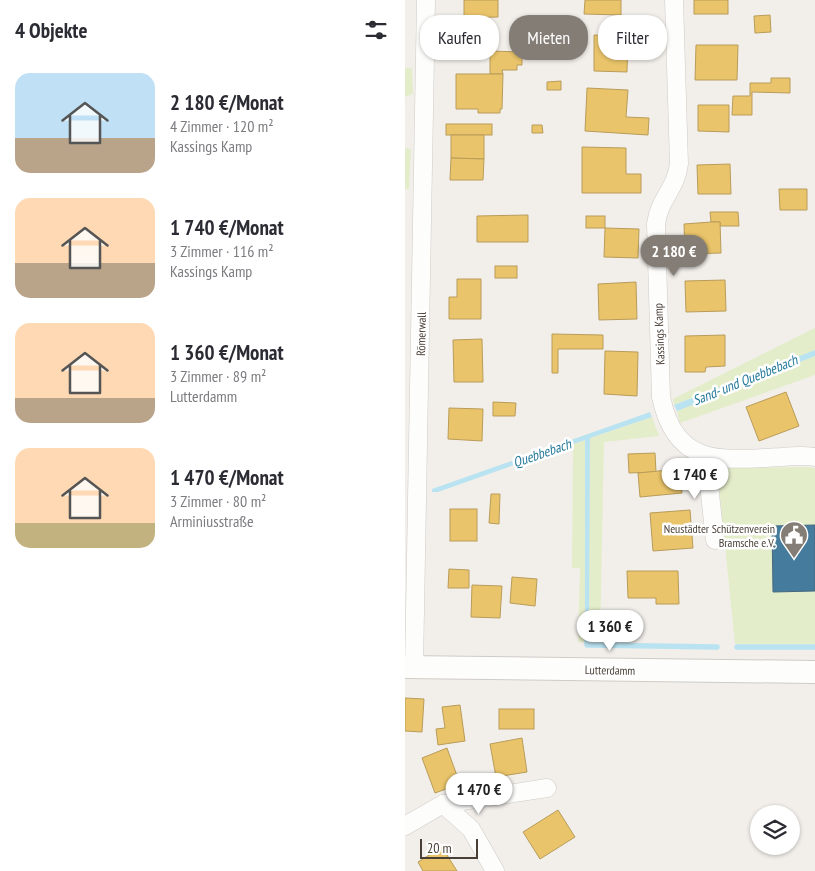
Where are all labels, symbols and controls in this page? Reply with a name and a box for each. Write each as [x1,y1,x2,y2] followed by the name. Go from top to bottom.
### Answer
[420,15,499,60] chip: Kaufen
[509,15,588,60] chip: Mieten
[598,15,667,60] chip: Filter
[362,16,390,44] icon: filters
[15,17,87,44] text: 4 Objekte
[170,89,284,116] text: 2 180 €/Monat
[55,93,115,153] icon: home
[170,116,274,136] text: 4 Zimmer · 120 m²
[170,136,252,156] text: Kassings Kamp
[170,214,284,241] text: 1 740 €/Monat
[55,218,115,278] icon: home
[628,234,720,277] pin: 2 180 €
[170,241,274,261] text: 3 Zimmer · 116 m²
[652,241,696,261] text: 2 180 €
[170,261,252,281] text: Kassings Kamp
[650,303,668,365] street label: Kassings Kamp
[413,312,429,356] street label: Römerwall
[170,339,284,366] text: 1 360 €/Monat
[55,343,115,403] icon: home
[690,350,801,409] water label: Sand- und Quebbebach
[170,366,266,386] text: 3 Zimmer · 89 m²
[170,386,237,406] text: Lutterdamm
[511,434,574,471] water label: Quebbebach
[649,458,741,500] pin: 1 740 €
[170,464,284,491] text: 1 470 €/Monat
[673,464,717,484] text: 1 740 €
[55,468,115,528] icon: home
[170,491,266,511] text: 3 Zimmer · 80 m²
[170,511,254,531] text: Arminiusstraße
[779,520,809,559] public building icon: Neustädter Schützenverein Bramsche e.V.
[664,521,775,550] place label: Neustädter Schützenverein Bramsche e.V.
[564,610,656,652] pin: 1 360 €
[588,616,632,636] text: 1 360 €
[585,662,636,678] street label: Lutterdamm
[433,772,525,815] pin: 1 470 €
[457,779,501,799] text: 1 470 €
[750,805,800,855] map controls
[750,805,800,855] button: layers
[420,836,477,859] scale bar
[427,839,452,857] text: 20 m

